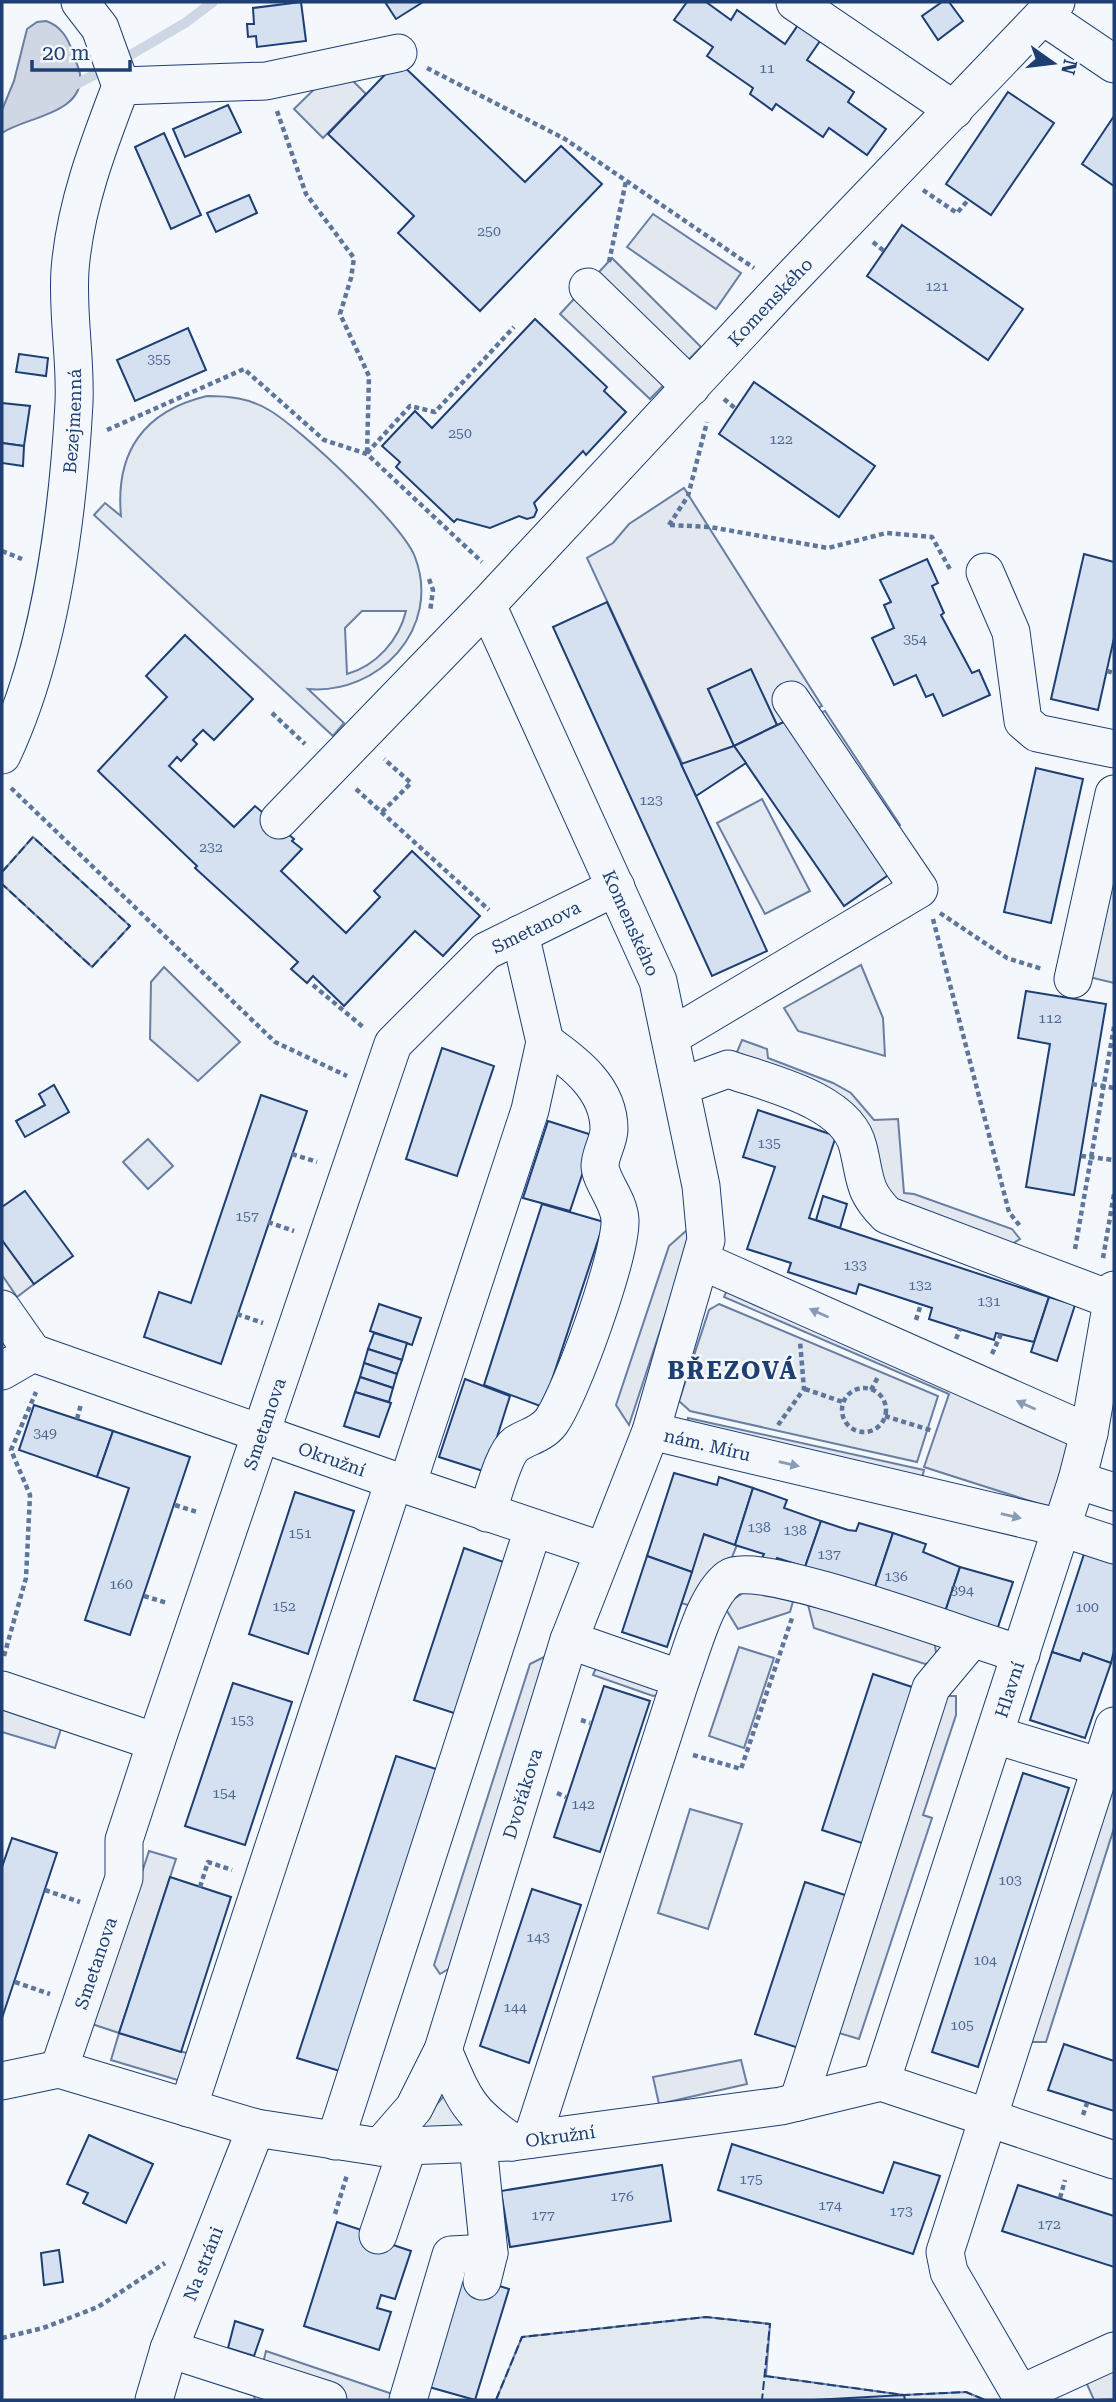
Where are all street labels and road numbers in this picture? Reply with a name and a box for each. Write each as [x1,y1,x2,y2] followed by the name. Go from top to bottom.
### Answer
[723,253,816,350] street label: Komenského
[58,368,85,474] street label: Bezejmenná
[598,867,664,979] street label: Komenského
[488,896,584,957] street label: Smetanova
[239,1375,290,1473] street label: Smetanova
[662,1424,753,1465] street label: nám. Míru
[295,1437,369,1480] street label: Okružní
[990,1658,1028,1720] street label: Hlavní
[498,1745,546,1841] street label: Dvořákova
[70,1914,121,2012] street label: Smetanova
[524,2120,597,2151] street label: Okružní
[179,2223,227,2304] street label: Na stráni

